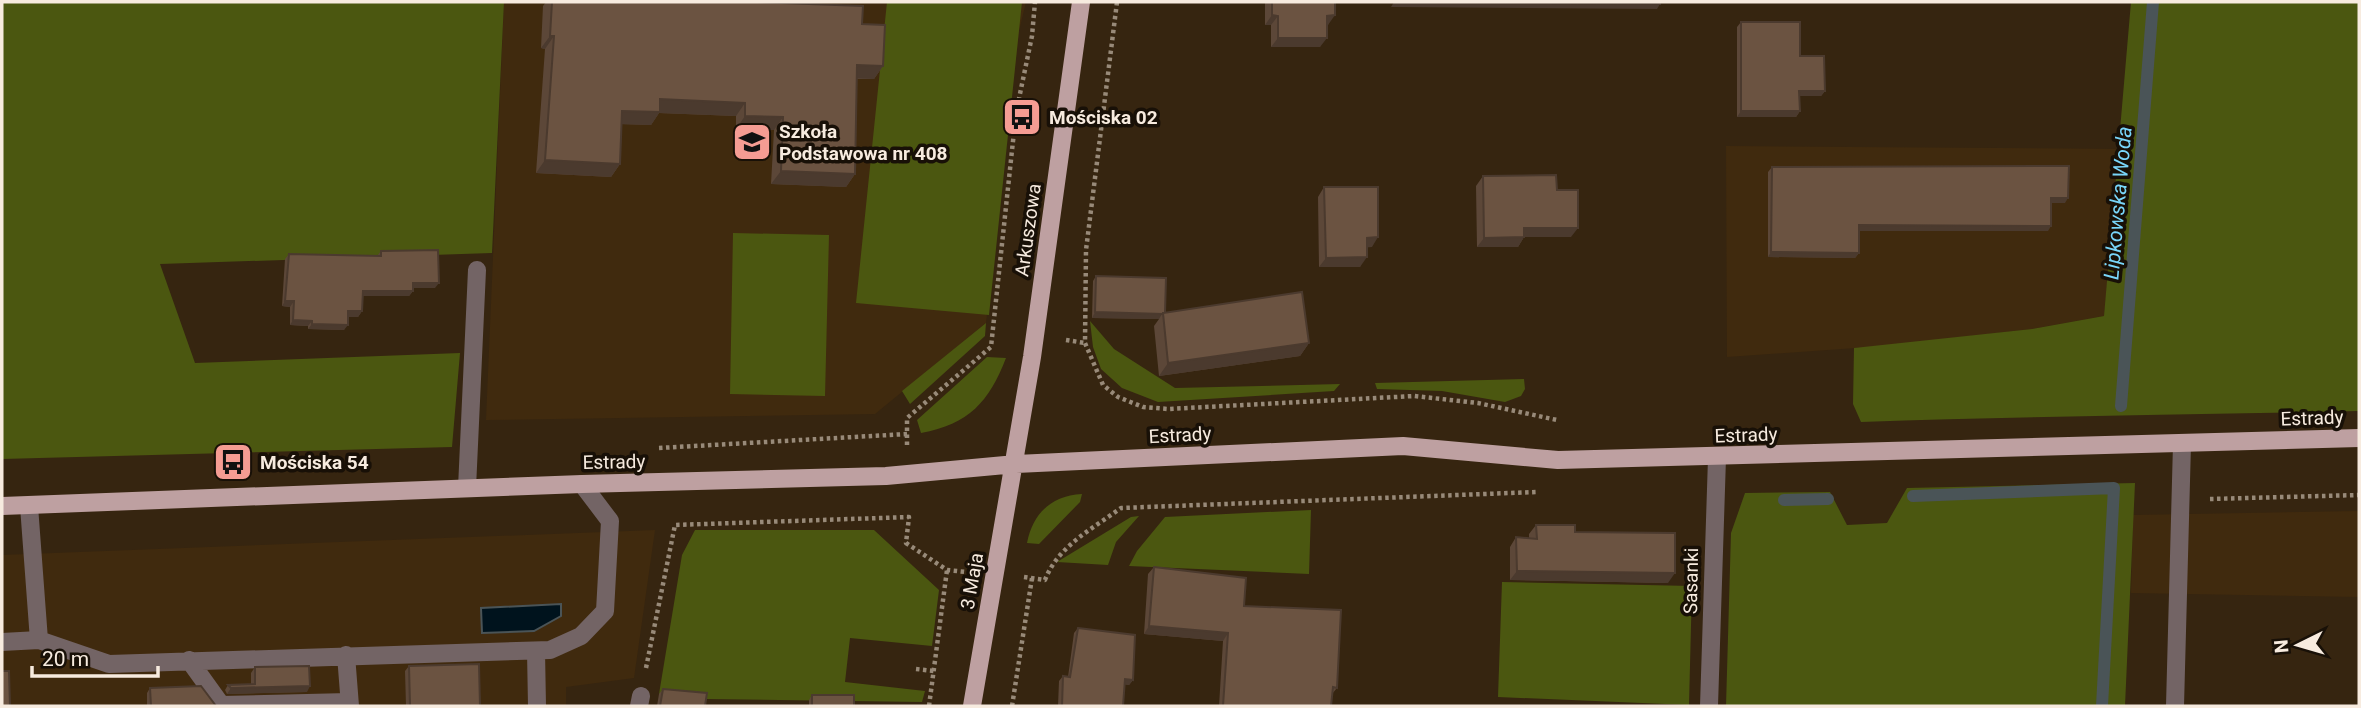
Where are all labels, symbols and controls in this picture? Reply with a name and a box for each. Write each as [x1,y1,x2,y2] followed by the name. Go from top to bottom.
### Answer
[1001,96,1043,138] bus stop icon: Mościska 02
[1049,106,1158,129] place label: Mościska 02
[779,120,948,165] place label: Szkoła Podstawowa nr 408
[731,121,773,163] school or university icon: Szkoła Podstawowa nr 408
[2099,125,2137,281] water label: Lipkowska Woda
[1010,182,1046,278] street label: Arkuszowa
[2280,405,2344,431] street label: Estrady
[1148,422,1212,448] street label: Estrady
[1714,422,1778,448] street label: Estrady
[212,441,254,483] bus stop icon: Mościska 54
[582,450,646,474] street label: Estrady
[260,451,369,474] place label: Mościska 54
[1679,548,1703,614] street label: Sasanki
[956,551,988,611] street label: 3 Maja
[2263,610,2333,680] north arrow
[32,634,158,678] scale bar
[2270,639,2294,654] text: N
[42,647,89,671] text: 20 m

